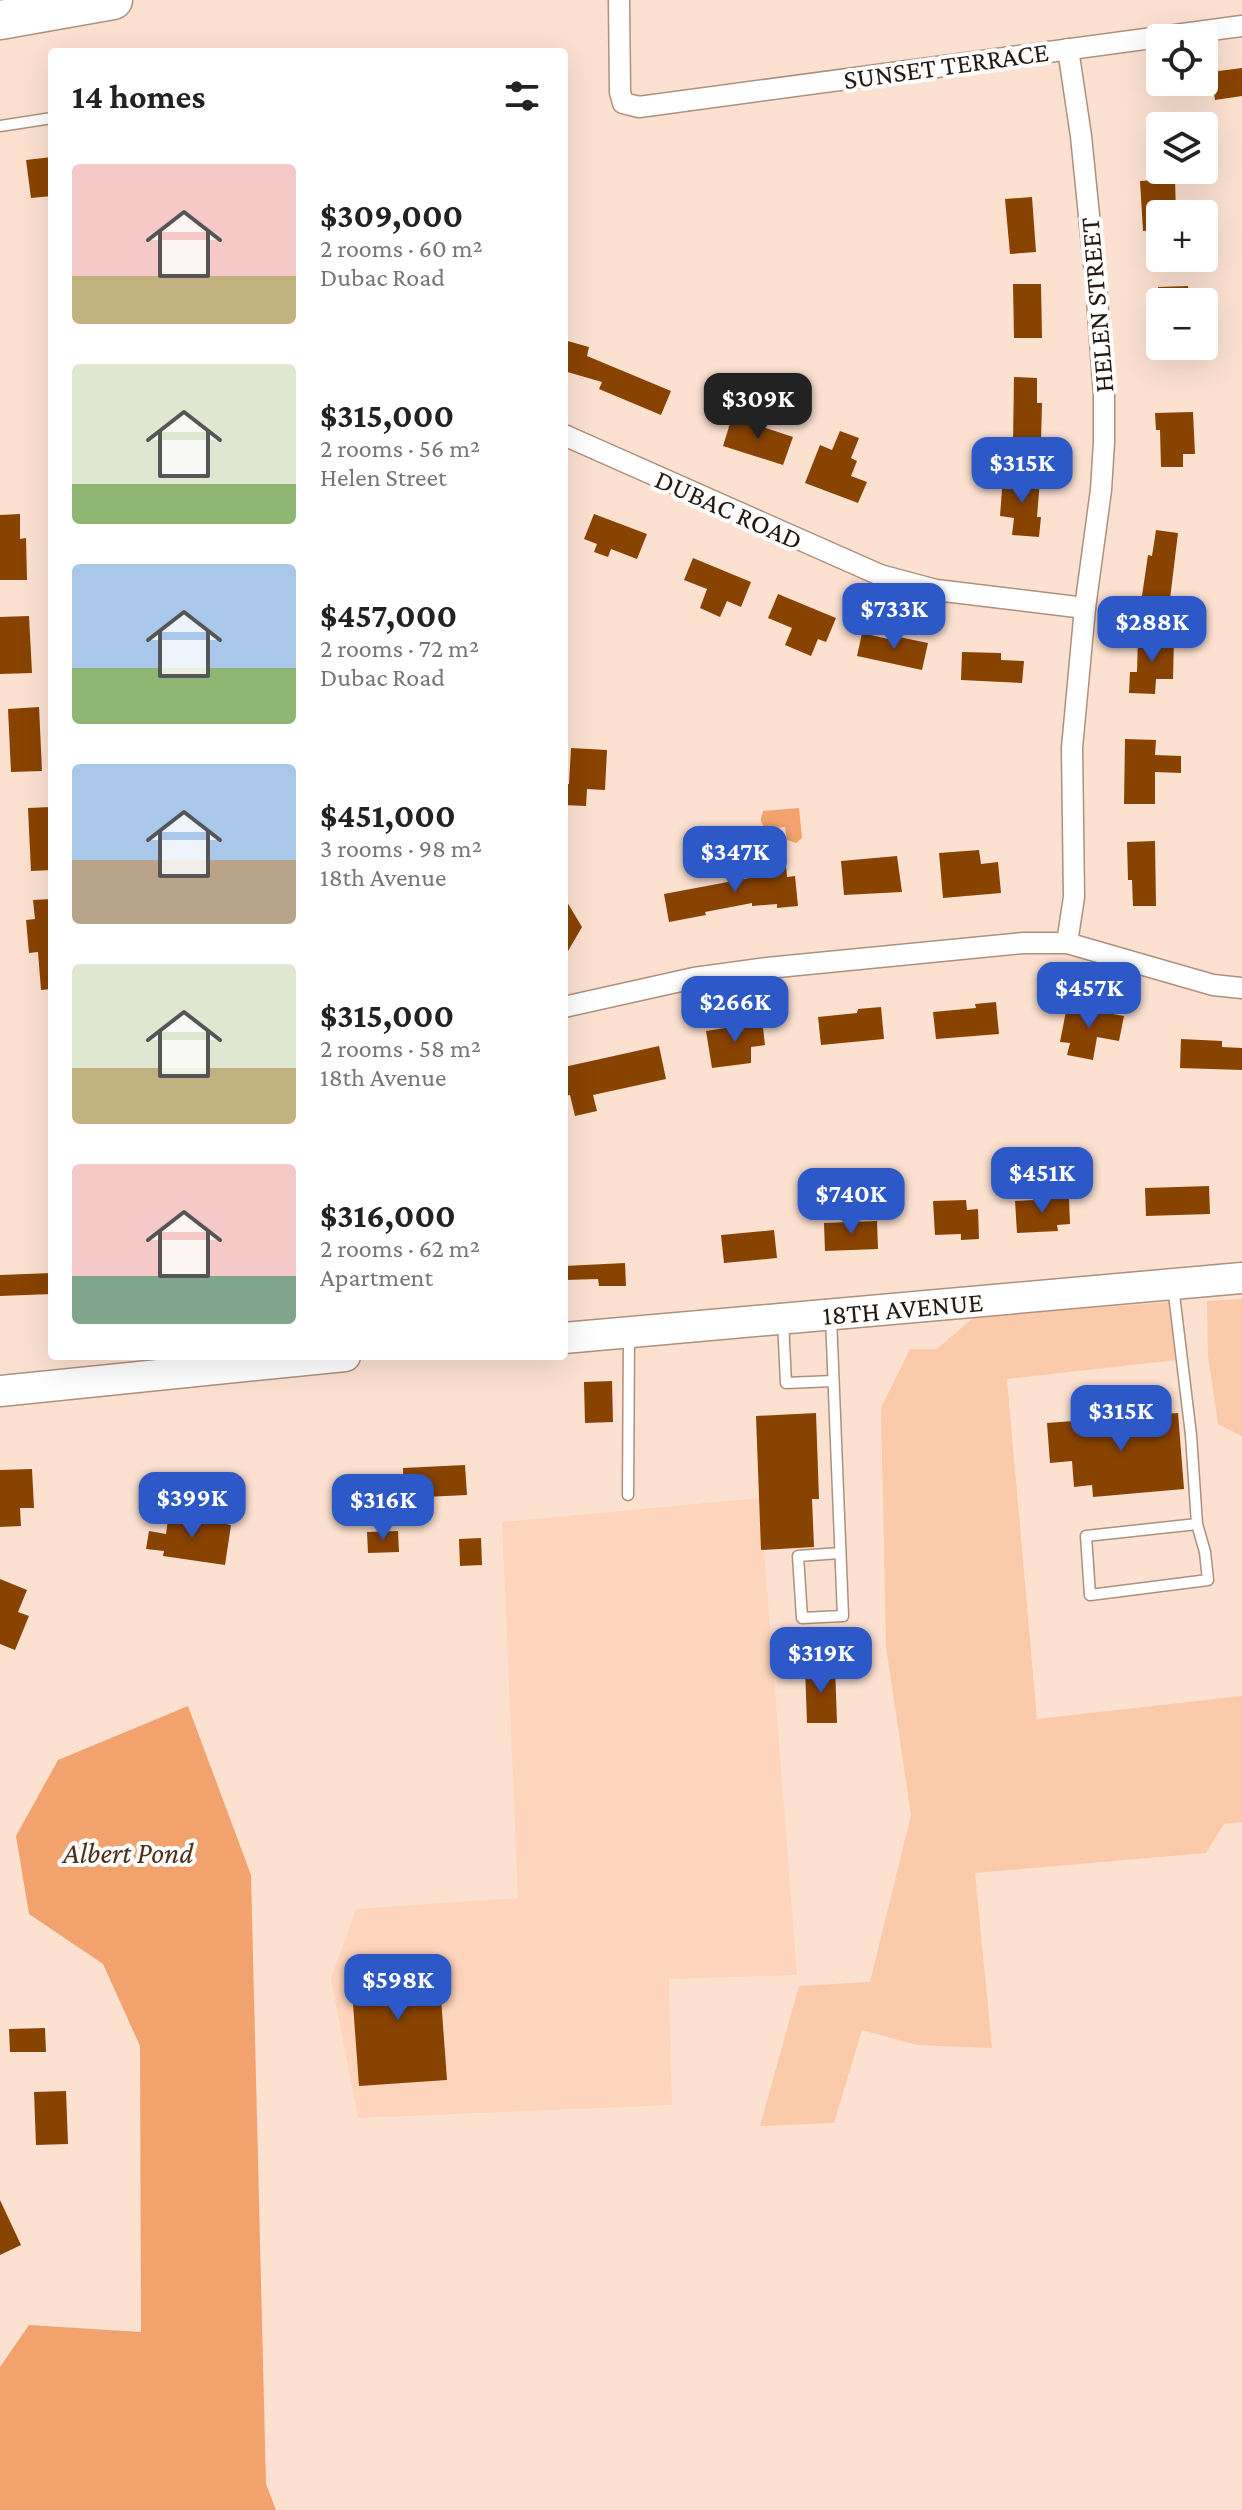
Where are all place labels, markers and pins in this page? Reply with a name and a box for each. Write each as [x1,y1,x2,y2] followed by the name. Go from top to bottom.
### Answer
[702,373,814,441] pin: $309K
[966,437,1078,505] pin: $315K
[838,583,950,651] pin: $733K
[1096,596,1208,664] pin: $288K
[679,826,791,894] pin: $347K
[1033,962,1145,1030] pin: $457K
[679,976,791,1044] pin: $266K
[986,1147,1098,1215] pin: $451K
[795,1168,907,1236] pin: $740K
[1065,1385,1177,1453] pin: $315K
[136,1472,248,1540] pin: $399K
[327,1474,439,1542] pin: $316K
[765,1627,877,1695] pin: $319K
[342,1954,454,2022] pin: $598K

